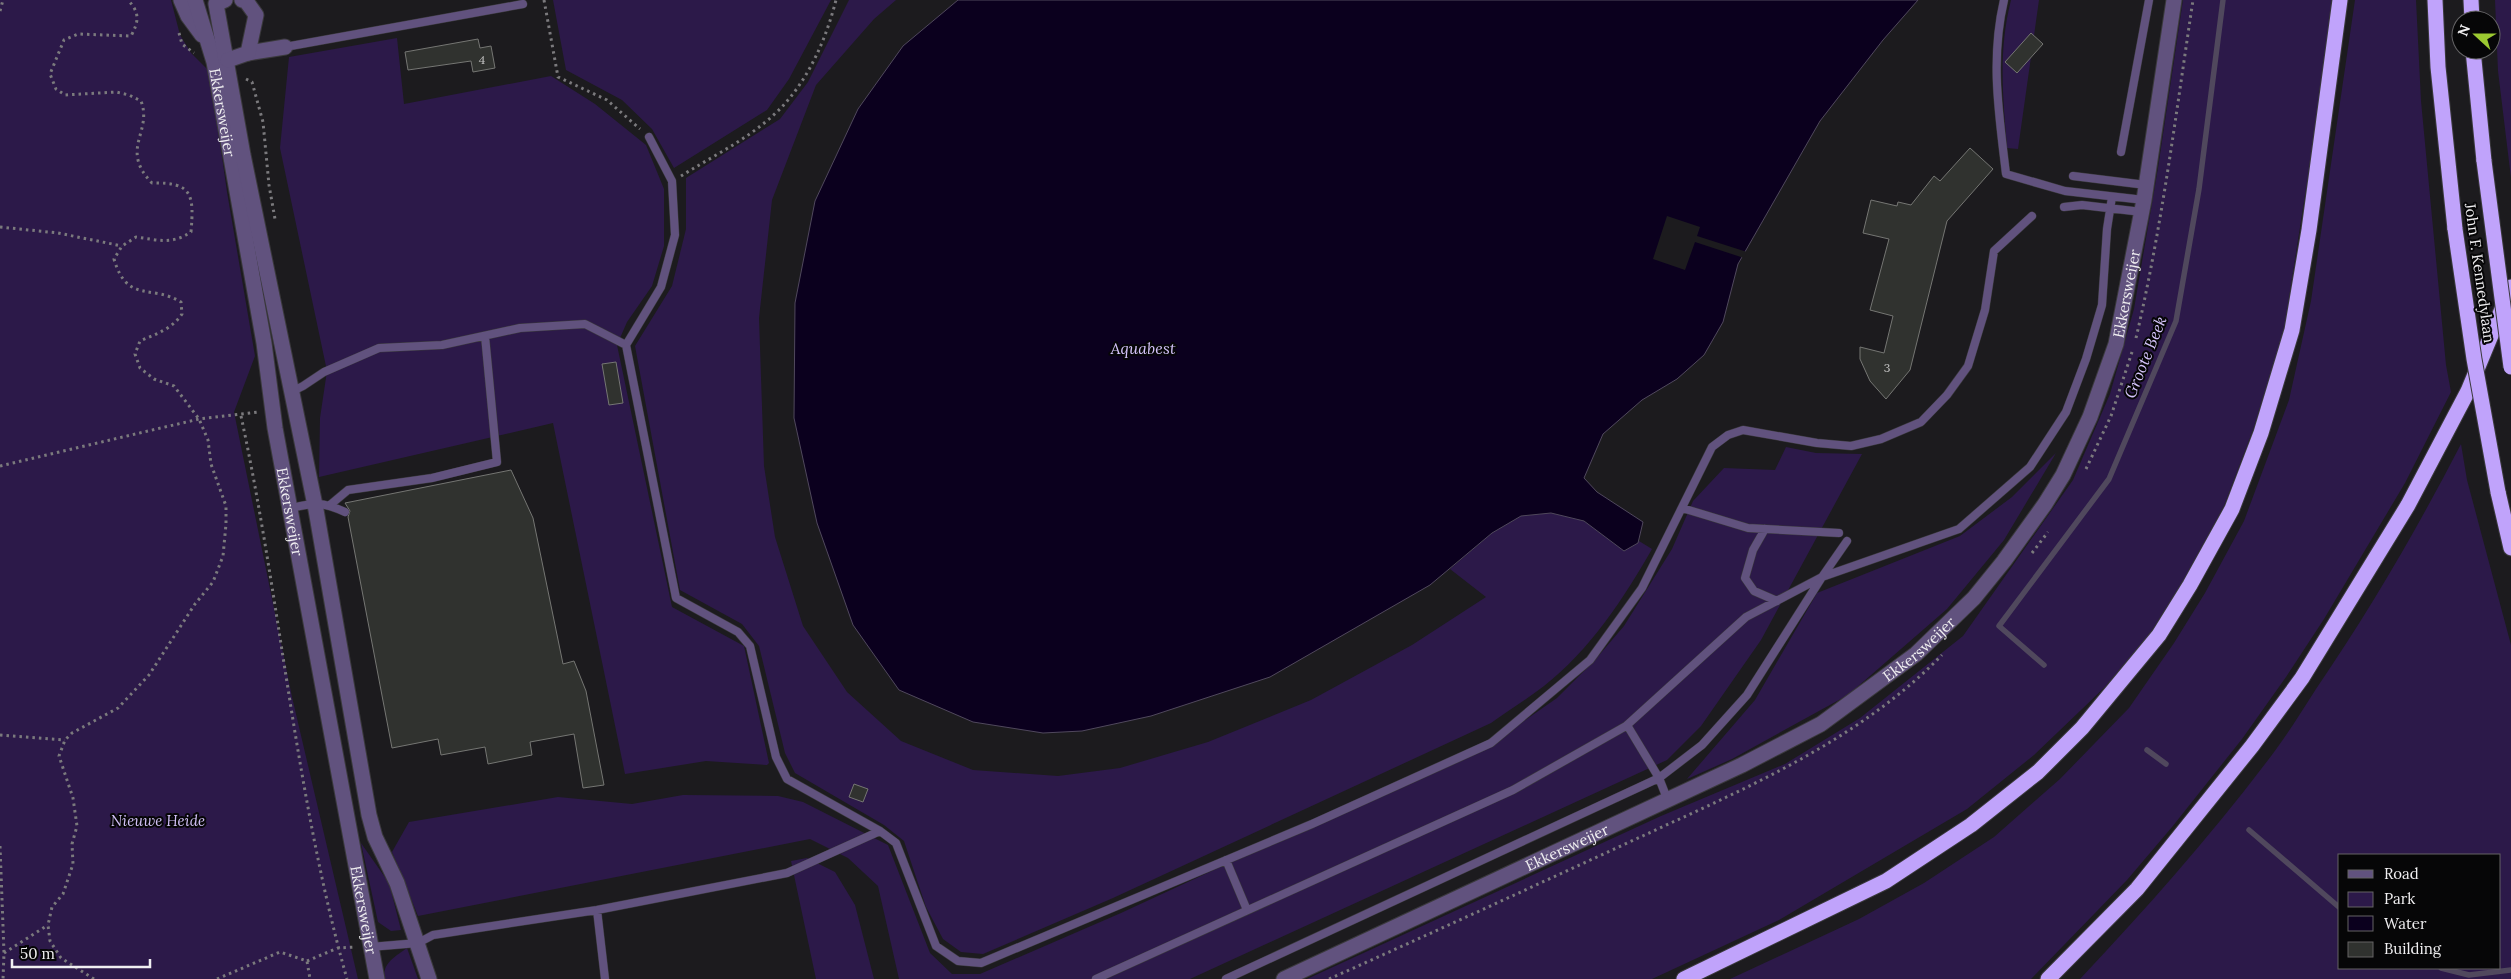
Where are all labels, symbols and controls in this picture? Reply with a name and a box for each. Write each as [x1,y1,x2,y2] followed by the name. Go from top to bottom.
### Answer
[2451,10,2501,60] north arrow
[2454,22,2474,39] text: N
[479,52,486,67] house number: 4
[206,67,240,159] street label: Ekkersweijer
[2461,201,2499,344] street label: John F. Kennedylaan
[2108,247,2144,339] street label: Ekkersweijer
[2119,313,2171,401] water label: Groote Beek
[1109,338,1176,358] water label: Aquabest
[1884,360,1891,375] house number: 3
[273,466,308,558] street label: Ekkersweijer
[1879,612,1959,685] street label: Ekkersweijer
[111,811,205,830] park label: Nieuwe Heide
[1522,819,1612,875] street label: Ekkersweijer
[2338,854,2501,969] legend
[347,864,382,956] street label: Ekkersweijer
[2384,864,2419,883] text: Road
[2384,889,2415,908] text: Park
[2384,914,2427,933] text: Water
[12,936,150,968] scale bar
[2384,939,2442,958] text: Building
[20,944,55,963] text: 50 m

